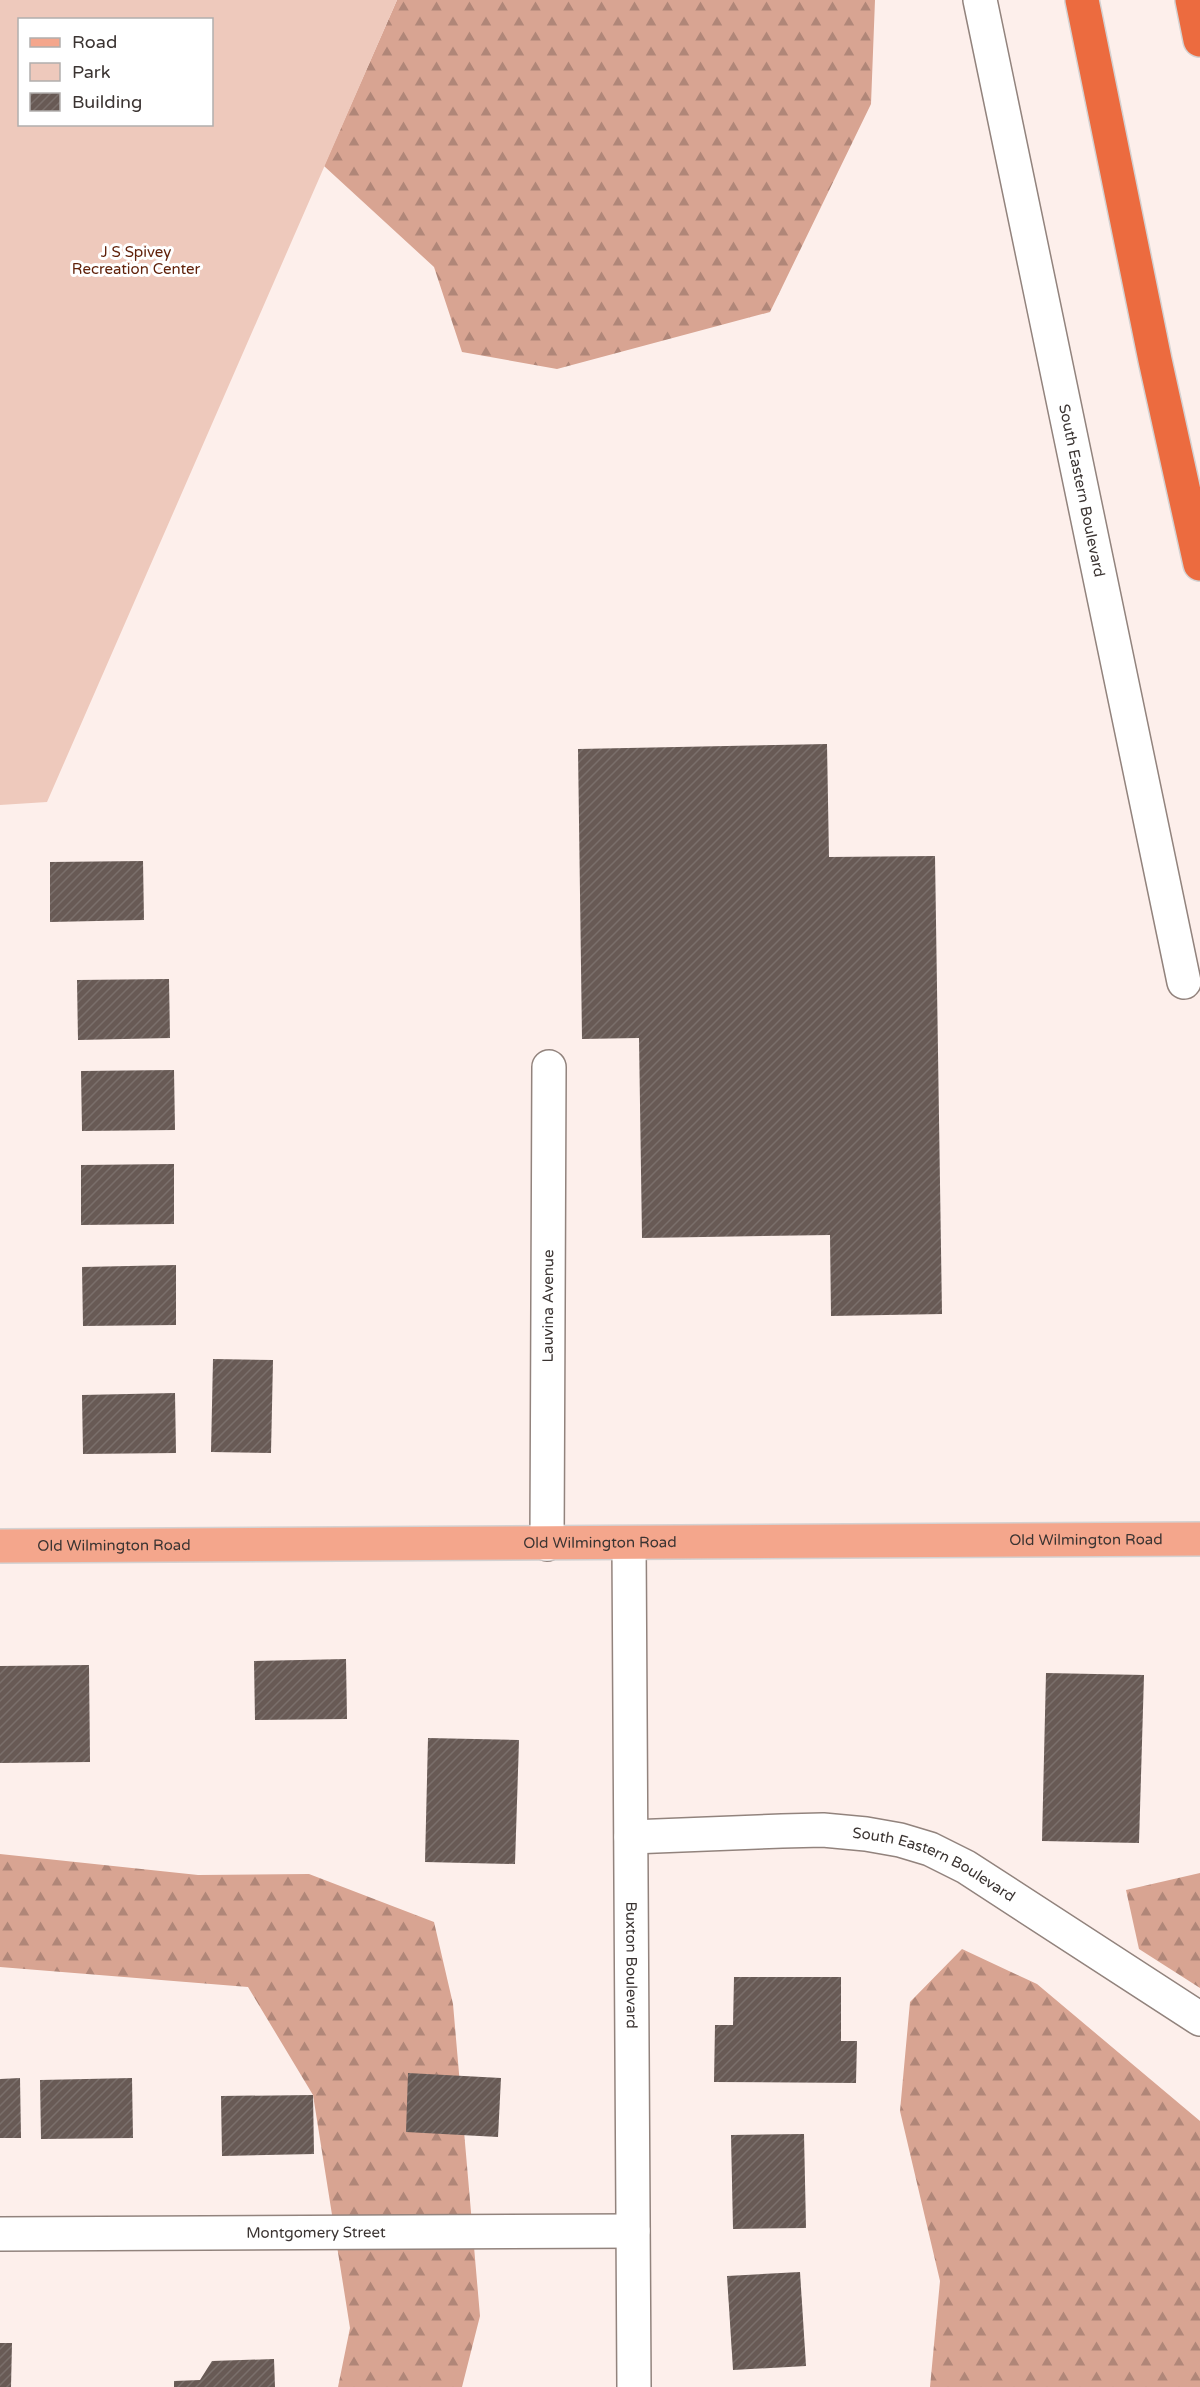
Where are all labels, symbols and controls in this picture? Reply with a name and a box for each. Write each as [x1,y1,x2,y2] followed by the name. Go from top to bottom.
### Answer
[18,18,213,126] legend
[72,31,117,53] text: Road
[72,61,111,83] text: Park
[72,91,142,113] text: Building
[72,243,201,278] park label: J S Spivey Recreation Center
[1055,402,1109,579] street label: South Eastern Boulevard
[539,1249,557,1363] street label: Lauvina Avenue
[1009,1530,1163,1549] street label: Old Wilmington Road
[523,1533,677,1552] street label: Old Wilmington Road
[37,1536,191,1555] street label: Old Wilmington Road
[852,1824,1019,1905] street label: South Eastern Boulevard
[622,1901,641,2029] street label: Buxton Boulevard
[246,2223,386,2242] street label: Montgomery Street

